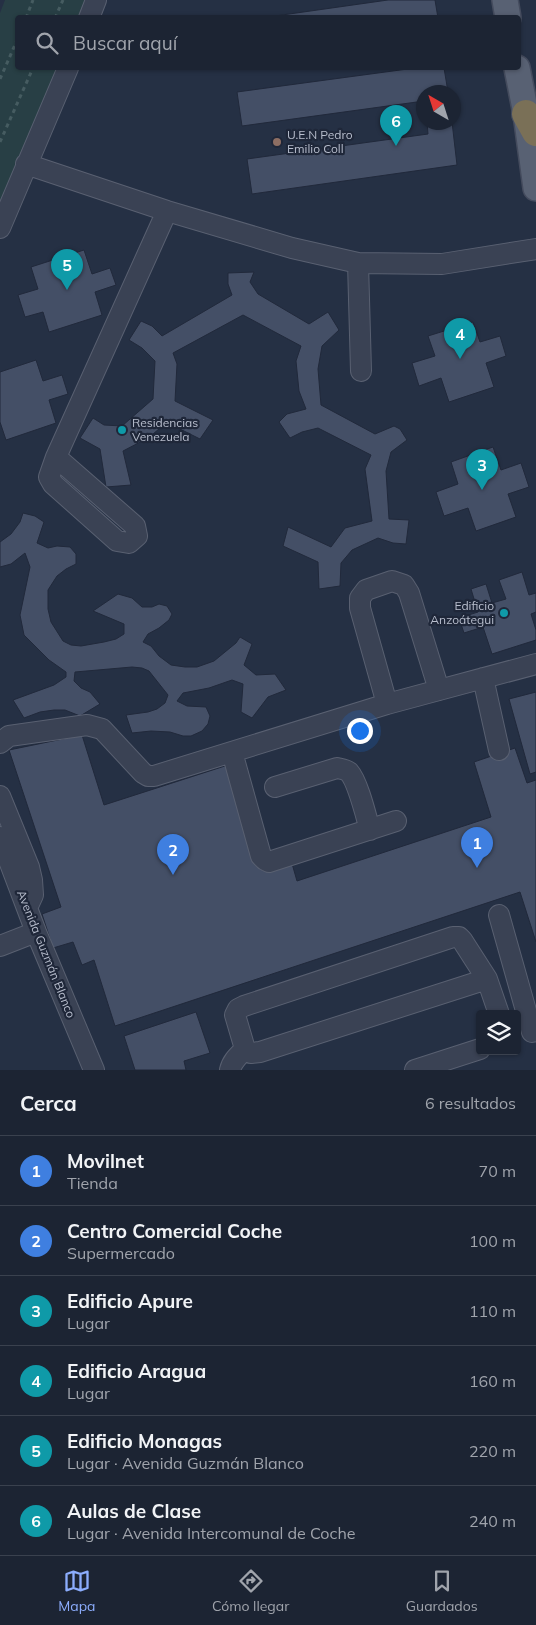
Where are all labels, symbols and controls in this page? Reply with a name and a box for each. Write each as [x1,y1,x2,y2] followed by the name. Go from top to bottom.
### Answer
[15,15,521,70] search box
[33,29,61,57] icon: search
[73,31,177,55] text: Buscar aquí
[416,85,461,130] north arrow
[380,105,412,146] pin: 6
[287,127,353,156] place label: U.E.N Pedro Emilio Coll
[271,136,283,148] marker: U.E.N Pedro Emilio Coll
[51,249,83,290] pin: 5
[444,318,476,359] pin: 4
[132,415,198,444] place label: Residencias Venezuela
[116,424,128,436] marker: Residencias Venezuela
[466,449,498,490] pin: 3
[430,598,494,627] place label: Edificio Anzoátegui
[498,607,510,619] marker: Edificio Anzoátegui
[347,718,373,744] your location
[461,827,493,868] pin: 1
[157,834,189,875] pin: 2
[14,888,79,1020] street label: Avenida Guzmán Blanco
[476,1010,521,1055] map controls
[476,1010,521,1055] button: layers
[20,1090,77,1116] text: Cerca
[425,1093,516,1113] text: 6 resultados
[67,1149,144,1173] text: Movilnet
[31,1161,41,1181] text: 1
[479,1161,516,1181] text: 70 m
[67,1173,118,1193] text: Tienda
[67,1219,282,1243] text: Centro Comercial Coche
[31,1231,41,1251] text: 2
[469,1231,516,1251] text: 100 m
[67,1243,175,1263] text: Supermercado
[67,1289,193,1313] text: Edificio Apure
[31,1301,41,1321] text: 3
[469,1301,516,1321] text: 110 m
[67,1313,110,1333] text: Lugar
[67,1359,206,1383] text: Edificio Aragua
[31,1371,41,1391] text: 4
[469,1371,516,1391] text: 160 m
[67,1383,110,1403] text: Lugar
[67,1429,222,1453] text: Edificio Monagas
[31,1441,41,1461] text: 5
[469,1441,516,1461] text: 220 m
[67,1453,304,1473] text: Lugar · Avenida Guzmán Blanco
[67,1499,201,1523] text: Aulas de Clase
[31,1511,41,1531] text: 6
[469,1511,516,1531] text: 240 m
[67,1523,355,1543] text: Lugar · Avenida Intercomunal de Coche
[58,1567,96,1615] tab: Mapa
[212,1567,289,1615] tab: Cómo llegar
[406,1567,478,1615] tab: Guardados

